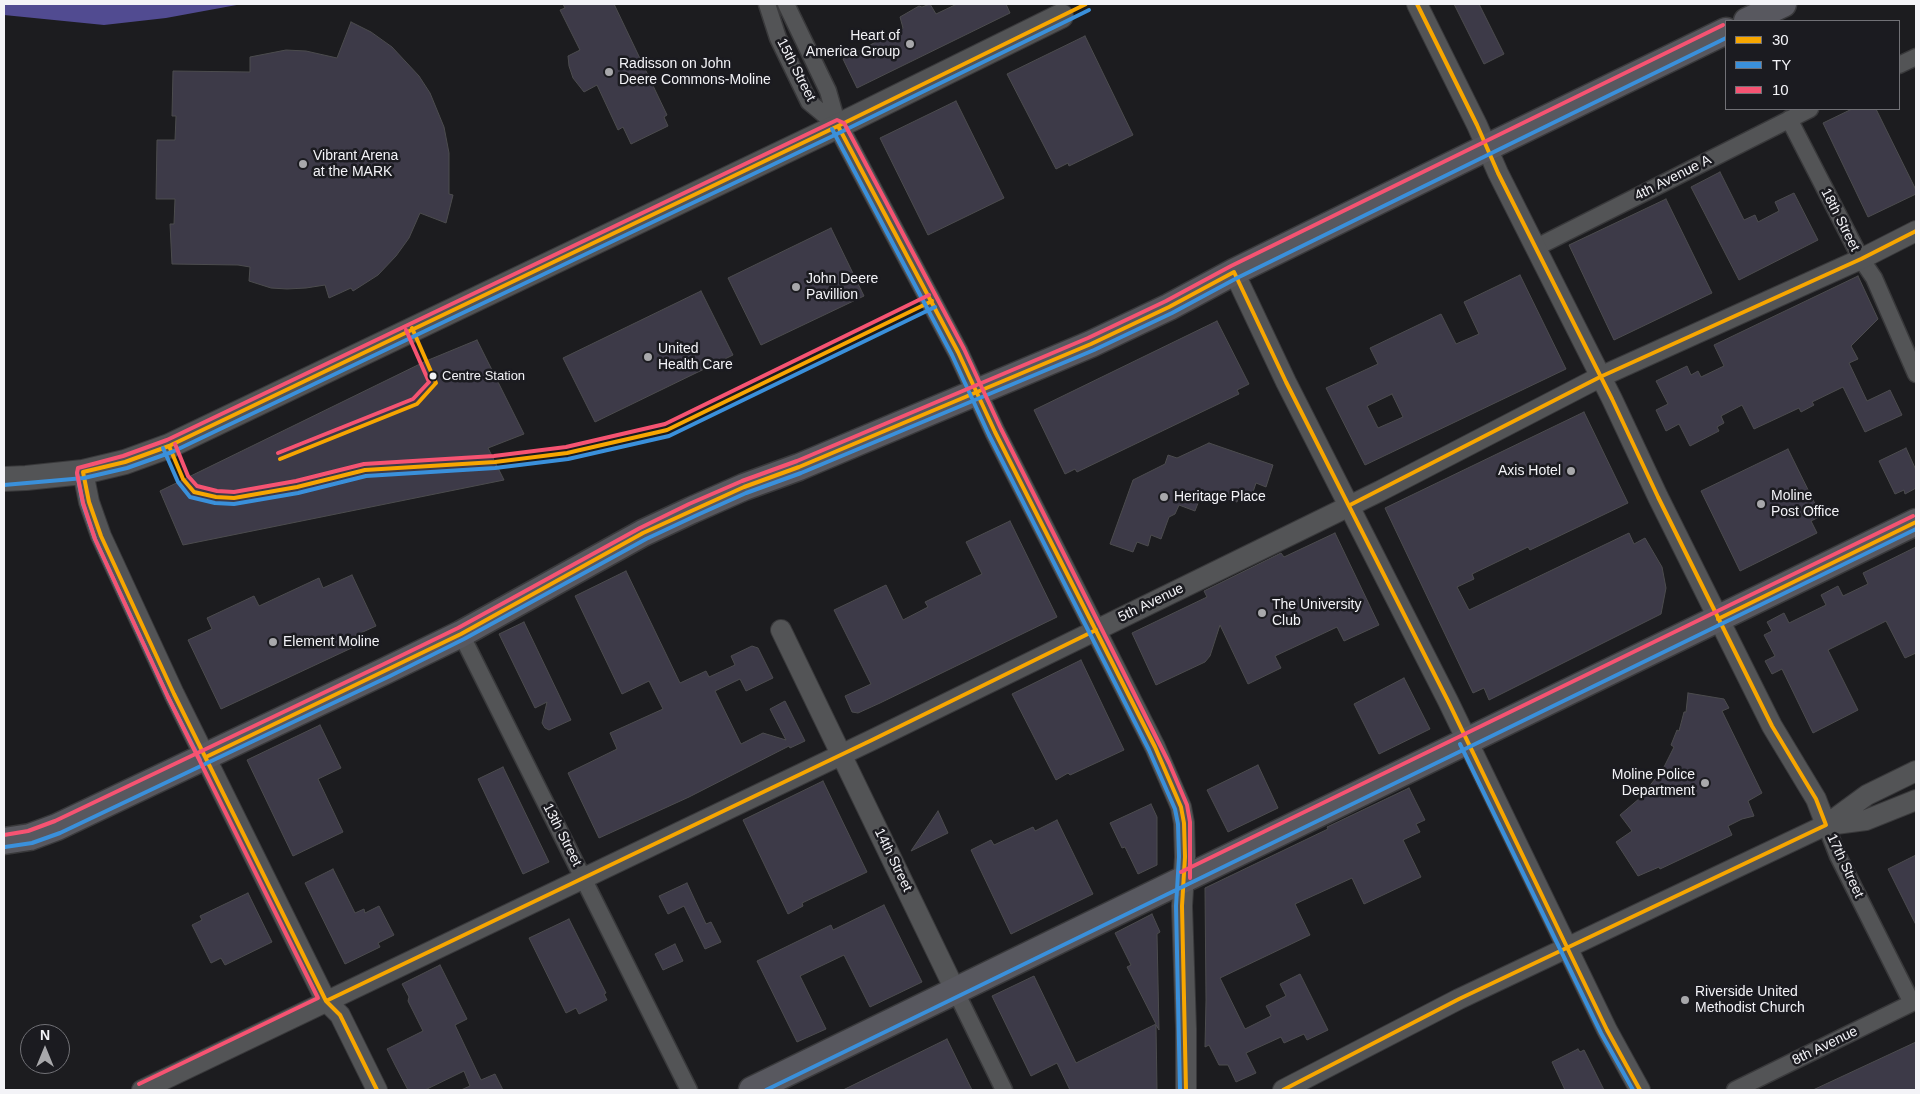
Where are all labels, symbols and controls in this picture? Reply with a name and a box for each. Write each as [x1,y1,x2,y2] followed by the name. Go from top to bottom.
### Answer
[1725,20,1900,110] legend
[806,28,900,60] place label: Heart of America Group
[1772,31,1789,48] text: 30
[773,36,819,104] street label: 15th Street
[904,38,916,50] marker: Heart of America Group
[619,56,771,88] place label: Radisson on John Deere Commons-Moline
[1772,56,1791,73] text: TY
[603,66,615,78] marker: Radisson on John Deere Commons-Moline
[1772,81,1789,98] text: 10
[313,148,398,180] place label: Vibrant Arena at the MARK
[1632,151,1714,205] street label: 4th Avenue A
[297,158,309,170] marker: Vibrant Arena at the MARK
[1817,186,1863,254] street label: 18th Street
[806,271,878,304] place label: John Deere Pavillion
[790,281,802,293] marker: John Deere Pavillion
[658,341,733,374] place label: United Health Care
[642,351,654,363] marker: United Health Care
[442,368,525,384] place label: Centre Station
[428,371,438,381] marker: Centre Station
[1498,463,1561,479] place label: Axis Hotel
[1565,465,1577,477] marker: Axis Hotel
[1771,488,1839,520] place label: Moline Post Office
[1174,489,1266,505] place label: Heritage Place
[1158,491,1170,503] marker: Heritage Place
[1755,498,1767,510] marker: Moline Post Office
[1116,580,1186,626] street label: 5th Avenue
[1272,597,1361,630] place label: The University Club
[1256,607,1268,619] marker: The University Club
[283,634,379,650] place label: Element Moline
[267,636,279,648] marker: Element Moline
[1612,767,1695,800] place label: Moline Police Department
[1699,777,1711,789] marker: Moline Police Department
[539,801,585,869] street label: 13th Street
[870,826,916,894] street label: 14th Street
[1823,831,1867,901] street label: 17th Street
[1695,984,1805,1016] place label: Riverside United Methodist Church
[1679,994,1691,1006] marker: Riverside United Methodist Church
[1790,1023,1860,1069] street label: 8th Avenue
[20,1024,70,1074] north arrow
[40,1027,50,1043] text: N

